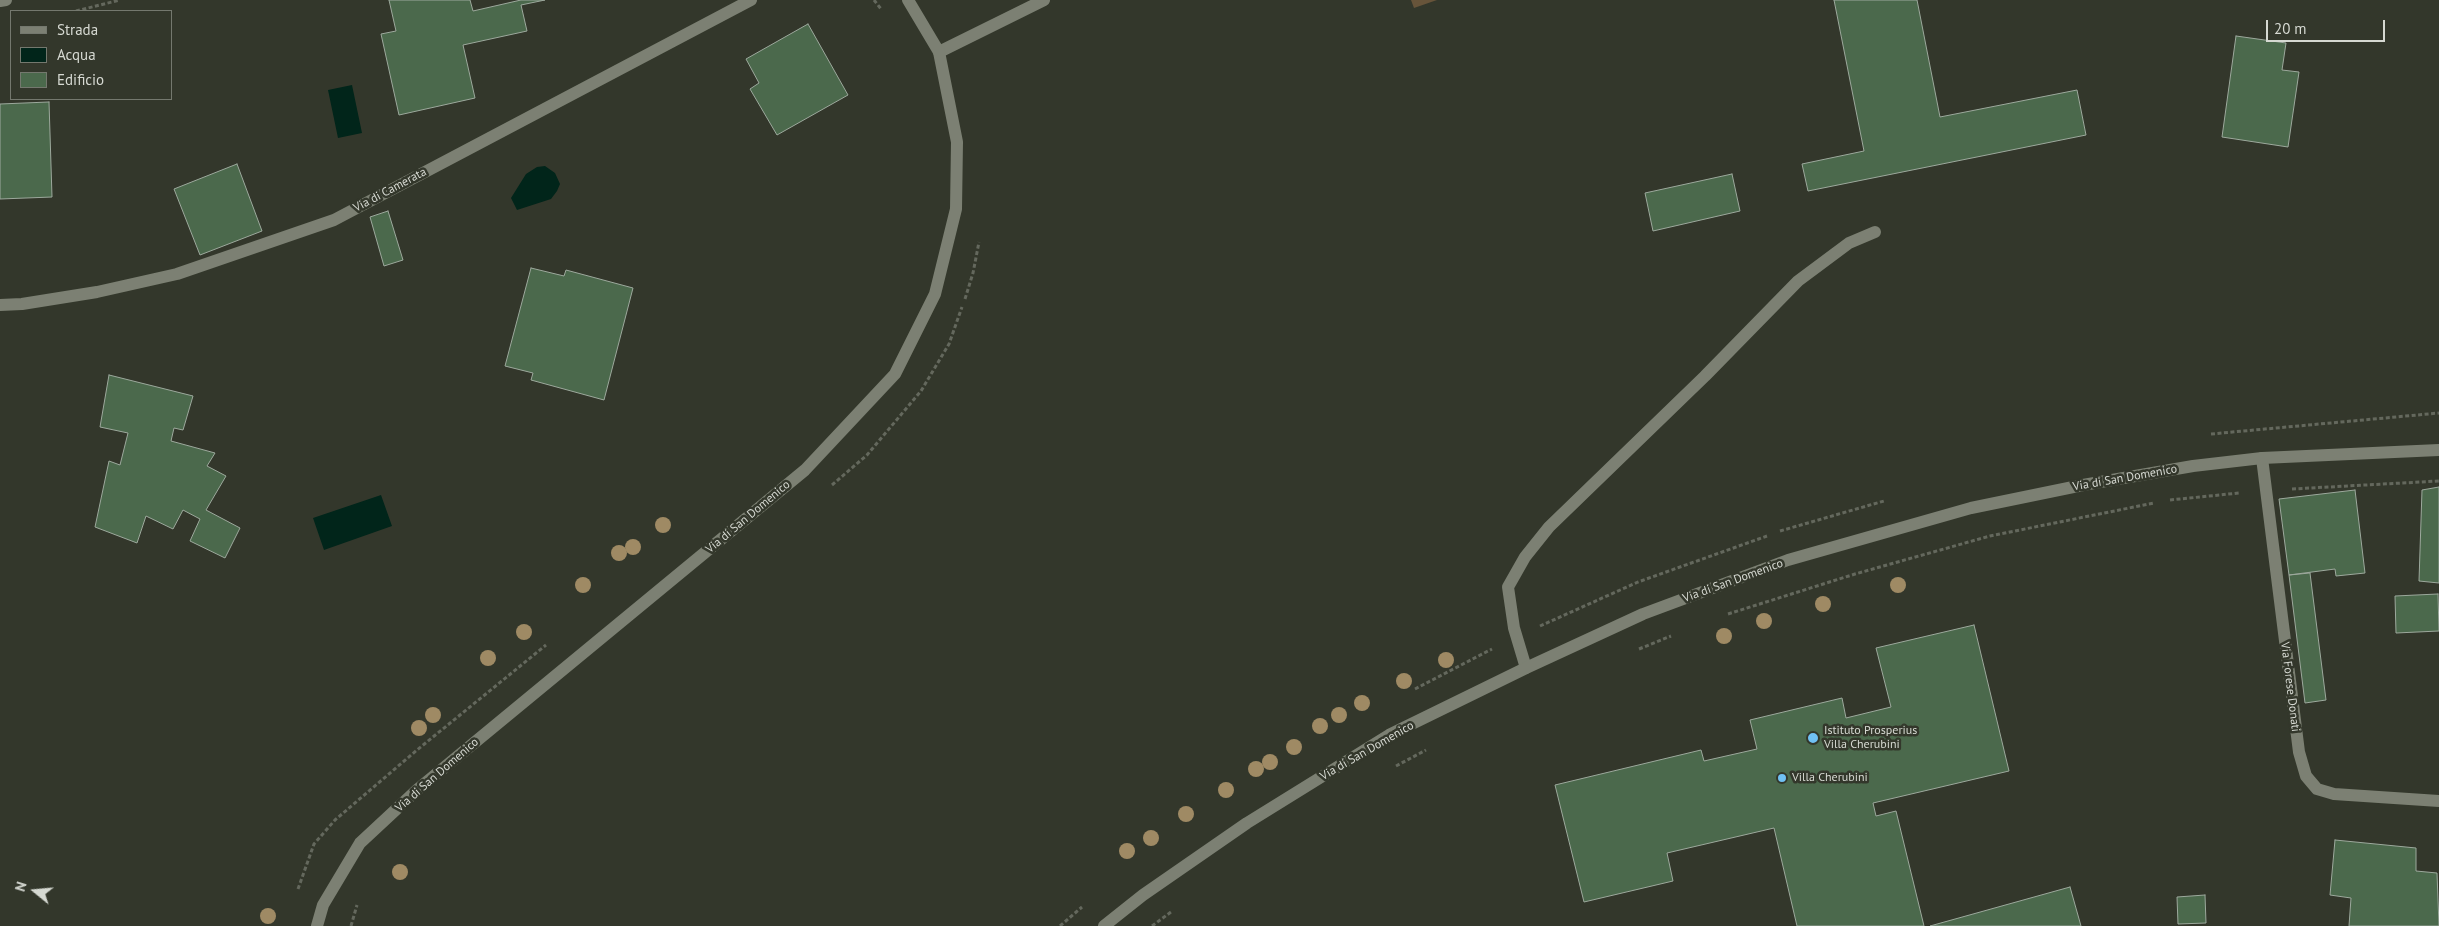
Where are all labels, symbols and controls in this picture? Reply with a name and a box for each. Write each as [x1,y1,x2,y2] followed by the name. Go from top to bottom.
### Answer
[10,10,172,100] legend
[2269,10,2388,42] scale bar
[2274,19,2307,38] text: 20 m
[57,20,98,39] text: Strada
[57,45,96,64] text: Acqua
[57,70,104,89] text: Edificio
[351,165,429,215] street label: Via di Camerata
[2072,462,2178,494] street label: Via di San Domenico
[703,478,793,556] street label: Via di San Domenico
[1681,556,1785,606] street label: Via di San Domenico
[2277,641,2303,733] street label: Via Forese Donati
[1318,718,1416,784] street label: Via di San Domenico
[1824,724,1917,752] place label: Istituto Prosperius Villa Cherubini
[1806,731,1820,745] marker: Istituto Prosperius Villa Cherubini
[392,735,482,815] street label: Via di San Domenico
[1792,771,1868,785] place label: Villa Cherubini
[1776,772,1788,784] marker: Villa Cherubini
[10,866,60,916] north arrow
[11,880,31,894] text: N

